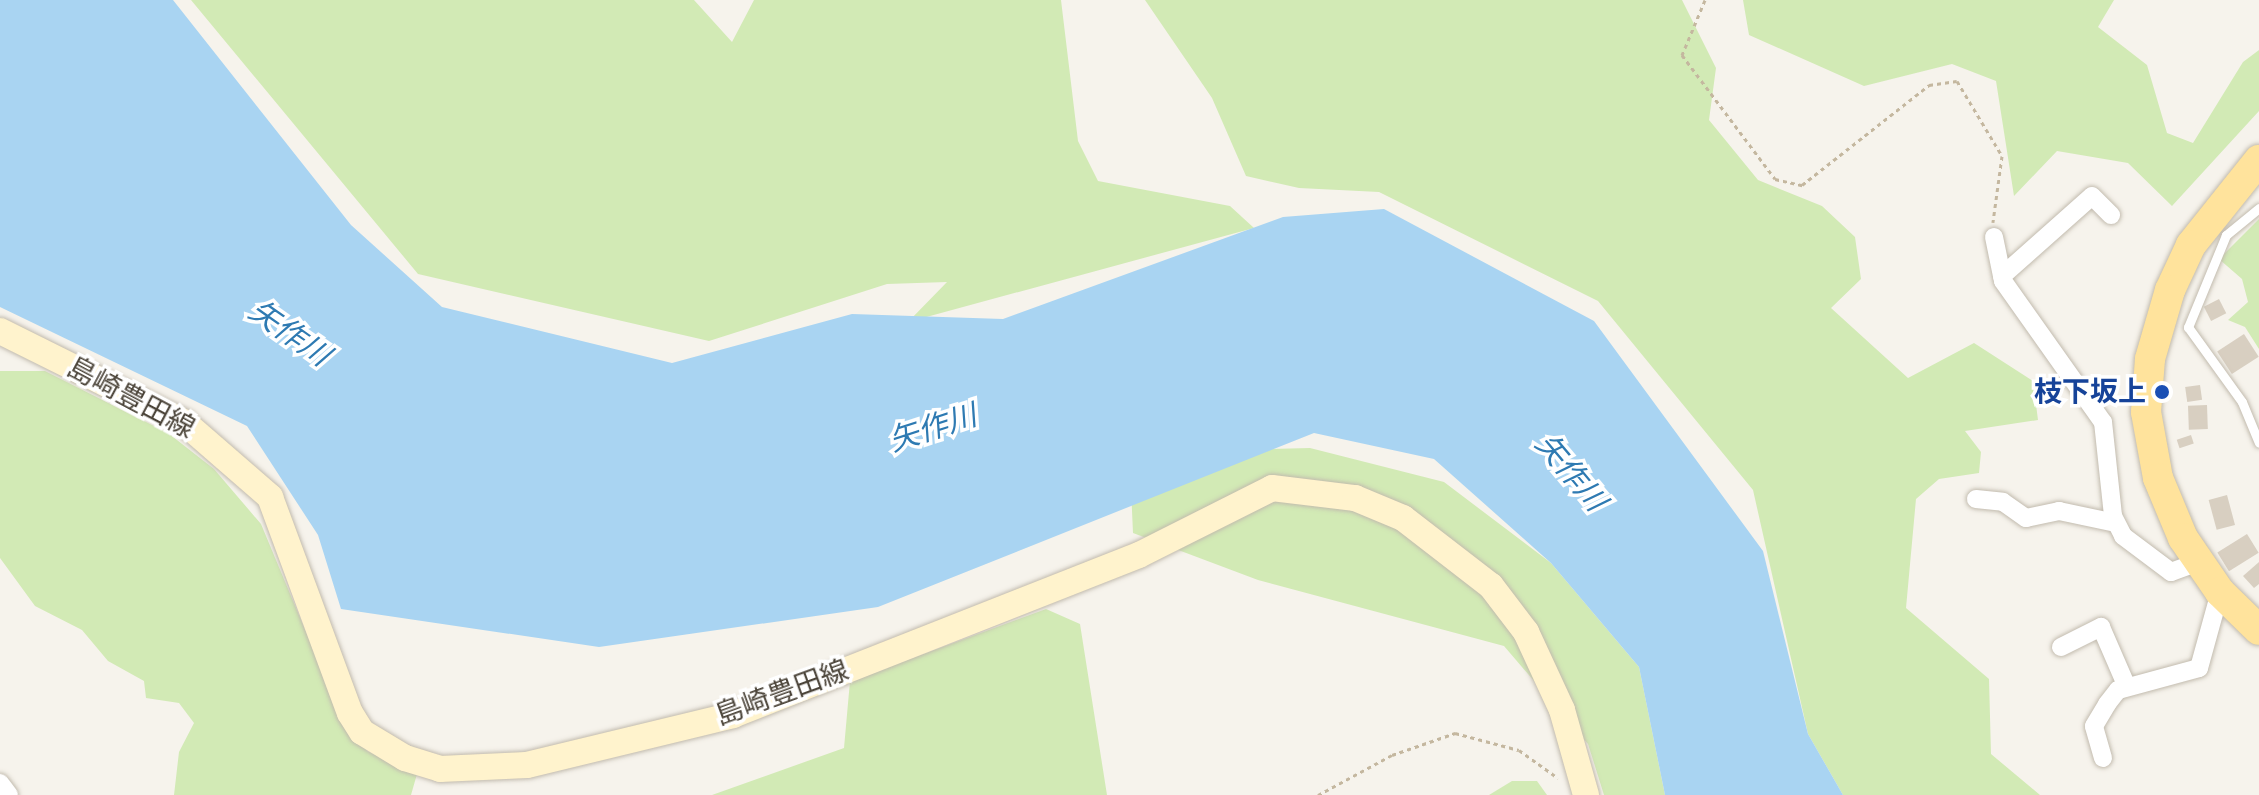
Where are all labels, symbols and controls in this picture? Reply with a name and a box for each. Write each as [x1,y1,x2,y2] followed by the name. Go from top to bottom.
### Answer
[242,293,336,375] water label: 矢作川
[61,350,201,446] street label: 島崎豊田線
[2034,375,2146,409] place label: 枝下坂上
[2153,383,2171,401] marker: 枝下坂上
[885,398,981,460] water label: 矢作川
[1527,427,1613,519] water label: 矢作川
[710,653,854,733] street label: 島崎豊田線

